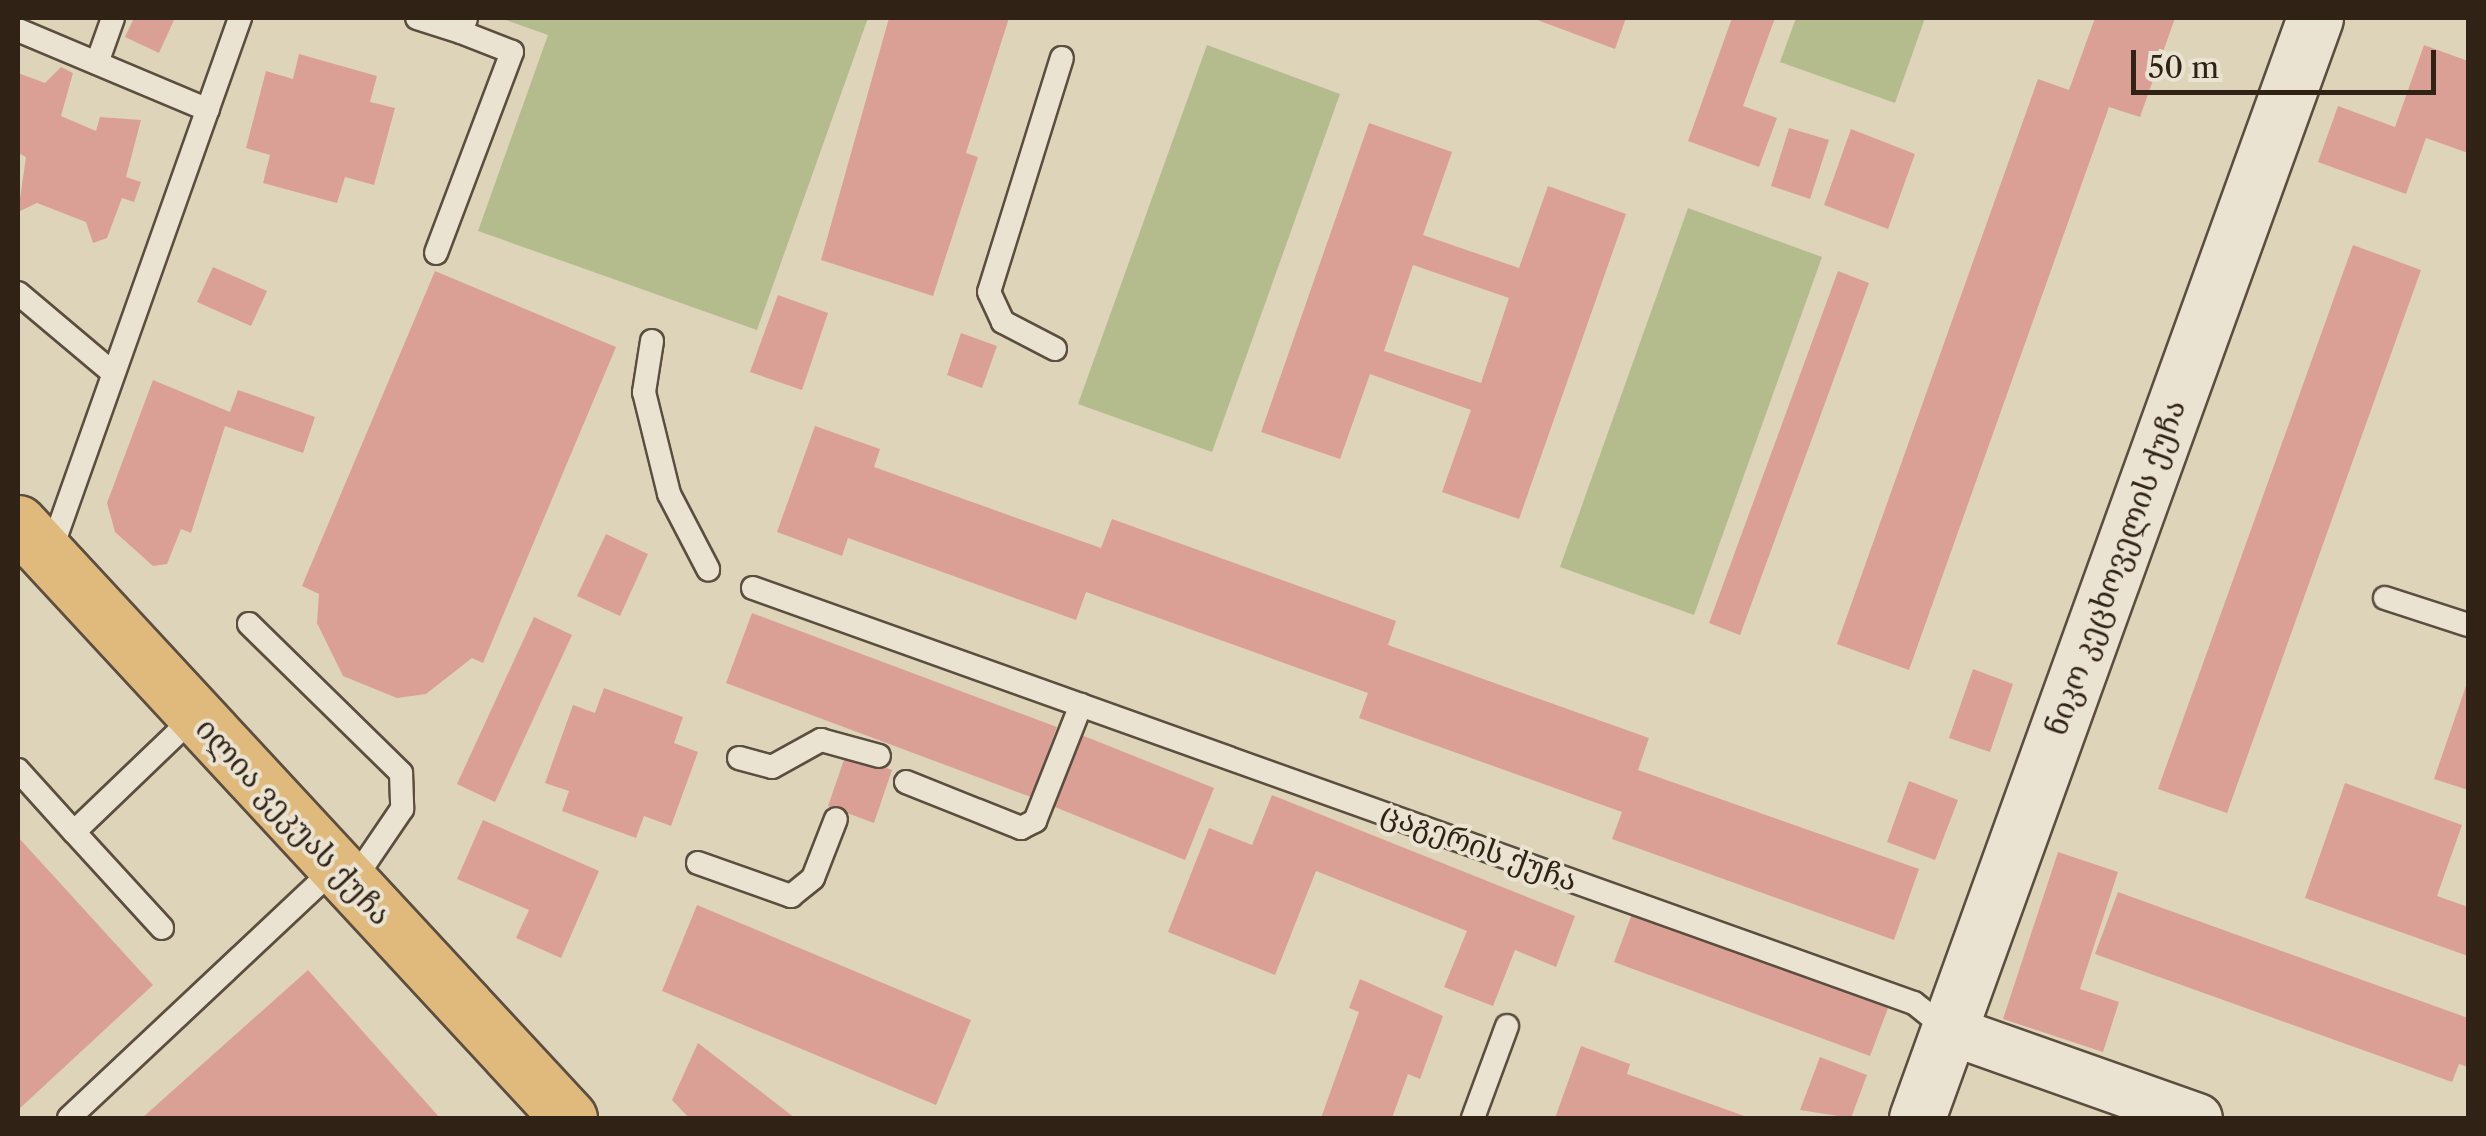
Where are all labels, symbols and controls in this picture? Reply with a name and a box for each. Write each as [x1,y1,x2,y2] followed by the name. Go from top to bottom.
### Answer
[2136,30,2441,92] scale bar
[2148,49,2219,86] text: 50 m
[2038,395,2194,741] street label: ნიკო კეცხოველის ქუჩა
[188,711,398,933] street label: ილია ვეკუას ქუჩა
[1376,795,1582,899] street label: ცაგერის ქუჩა

